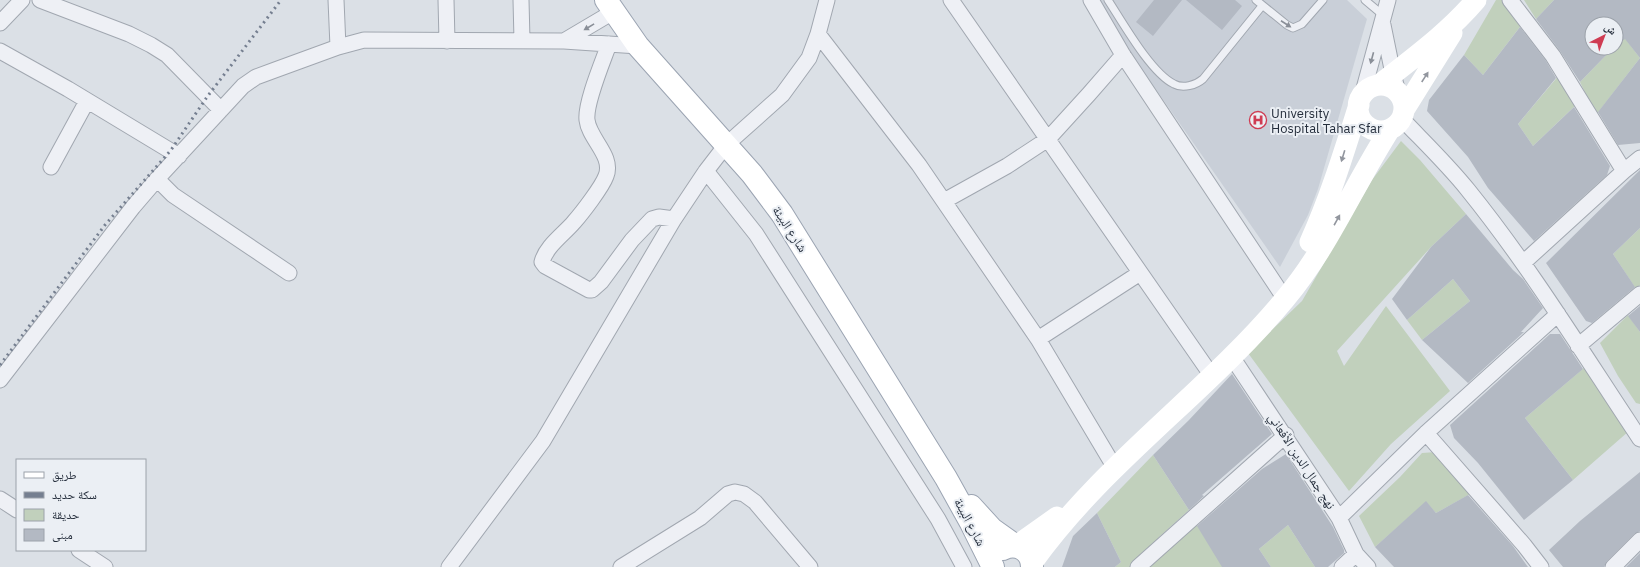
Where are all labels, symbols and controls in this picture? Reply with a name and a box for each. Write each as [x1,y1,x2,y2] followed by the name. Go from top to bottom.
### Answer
[1584,16,1624,56] north arrow
[1601,19,1620,39] text: ش
[1281,20,1291,28] one-way arrow
[583,23,595,30] one-way arrow
[1369,52,1375,64] one-way arrow
[1422,71,1429,83] one-way arrow
[1271,105,1382,137] place label: University Hospital Tahar Sfar
[1248,110,1268,130] hospital icon: University Hospital Tahar Sfar
[1340,150,1346,162] one-way arrow
[768,203,811,256] street label: شارع البيئة
[1334,214,1340,226] one-way arrow
[1263,410,1340,514] street label: نهج جمال الدين الأفعاني
[16,459,146,551] legend
[52,467,77,482] text: طريق
[52,487,97,502] text: سكة حديد
[949,495,990,549] street label: شارع البيئة
[52,507,80,522] text: حديقة
[52,527,73,542] text: مبنى

